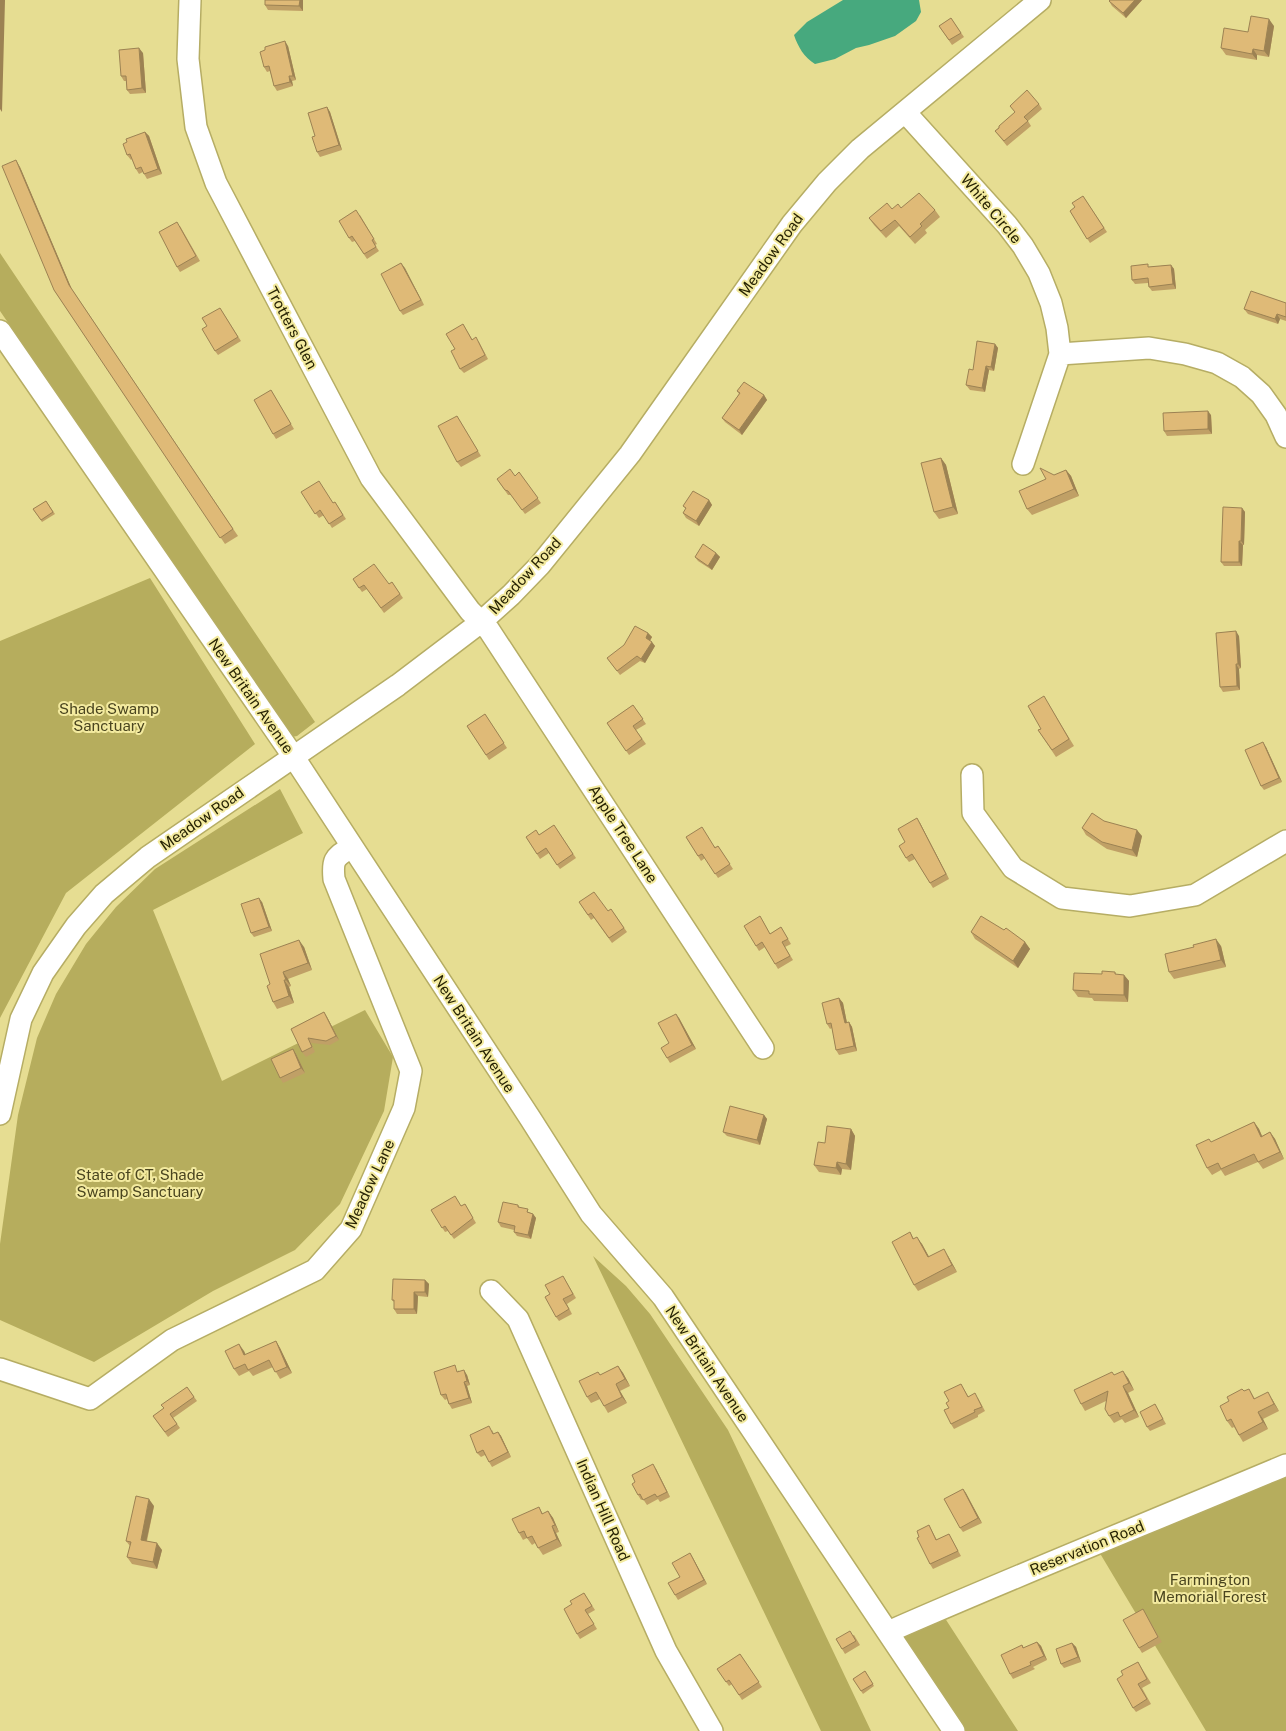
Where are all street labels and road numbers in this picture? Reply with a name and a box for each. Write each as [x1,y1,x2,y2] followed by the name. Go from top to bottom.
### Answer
[958,171,1025,247] street label: White Circle
[735,210,806,299] street label: Meadow Road
[264,284,321,372] street label: Trotters Glen
[485,534,564,617] street label: Meadow Road
[205,635,297,756] street label: New Britain Avenue
[585,782,661,886] street label: Apple Tree Lane
[157,784,247,854] street label: Meadow Road
[430,972,519,1095] street label: New Britain Avenue
[341,1137,398,1231] street label: Meadow Lane
[662,1302,753,1425] street label: New Britain Avenue
[573,1456,634,1563] street label: Indian Hill Road
[1027,1517,1146,1578] street label: Reservation Road

